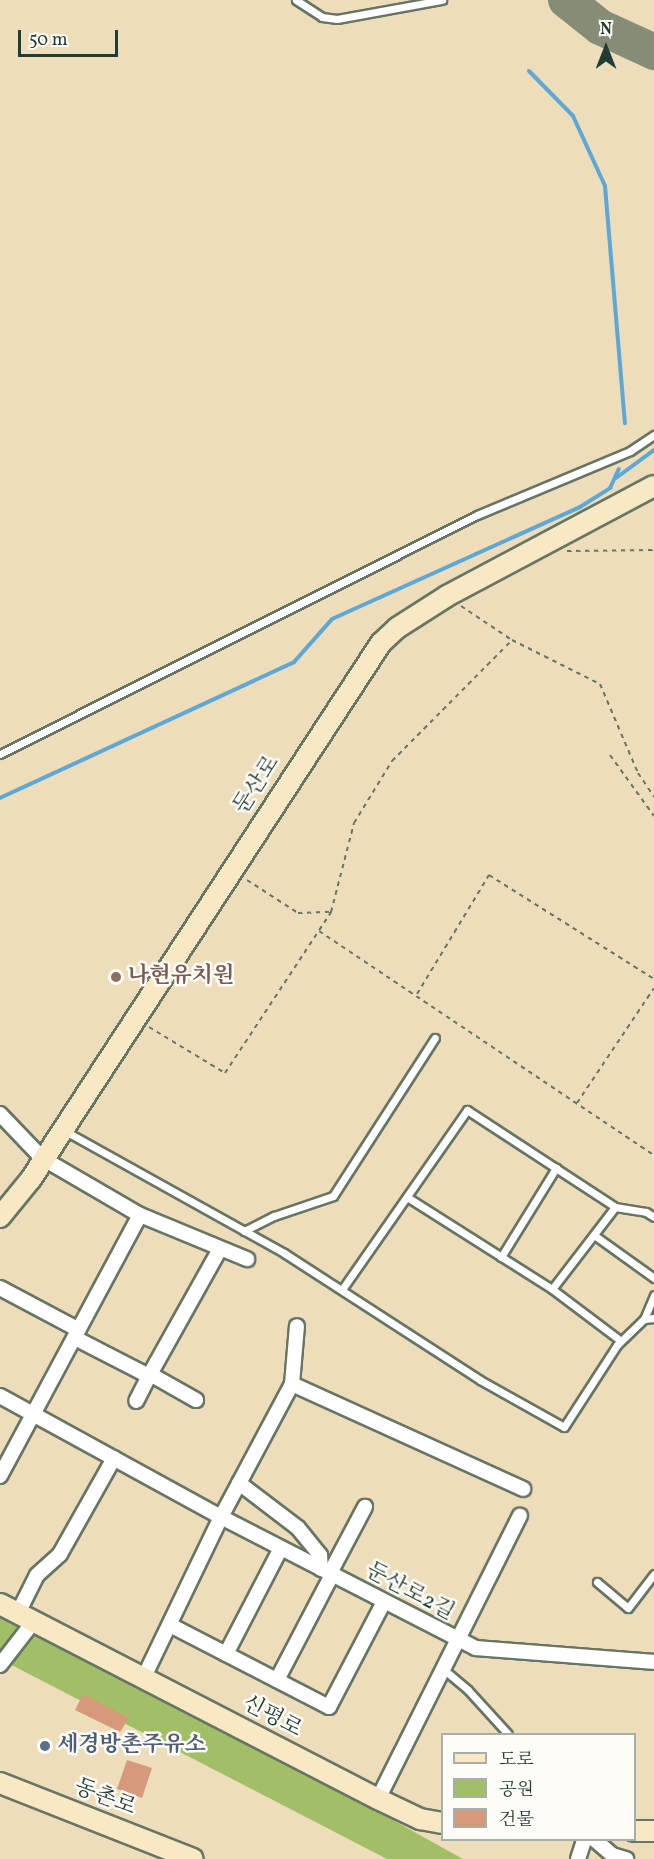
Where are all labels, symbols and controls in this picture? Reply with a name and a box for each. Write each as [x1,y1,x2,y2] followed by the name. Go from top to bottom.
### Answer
[21,18,122,56] scale bar
[576,18,636,78] north arrow
[600,19,612,41] text: N
[29,28,68,53] text: 50 m
[229,751,285,819] street label: 둔산로
[128,964,234,990] place label: 나현유치원
[109,970,123,984] marker: 나현유치원
[361,1558,459,1626] street label: 둔산로2길
[238,1690,306,1744] street label: 신평로
[57,1733,206,1759] place label: 세경방촌주유소
[441,1733,636,1841] legend
[38,1739,52,1753] marker: 세경방촌주유소
[499,1748,534,1773] text: 도로
[71,1774,139,1822] street label: 동촌로
[499,1778,534,1803] text: 공원
[499,1808,534,1833] text: 건물

